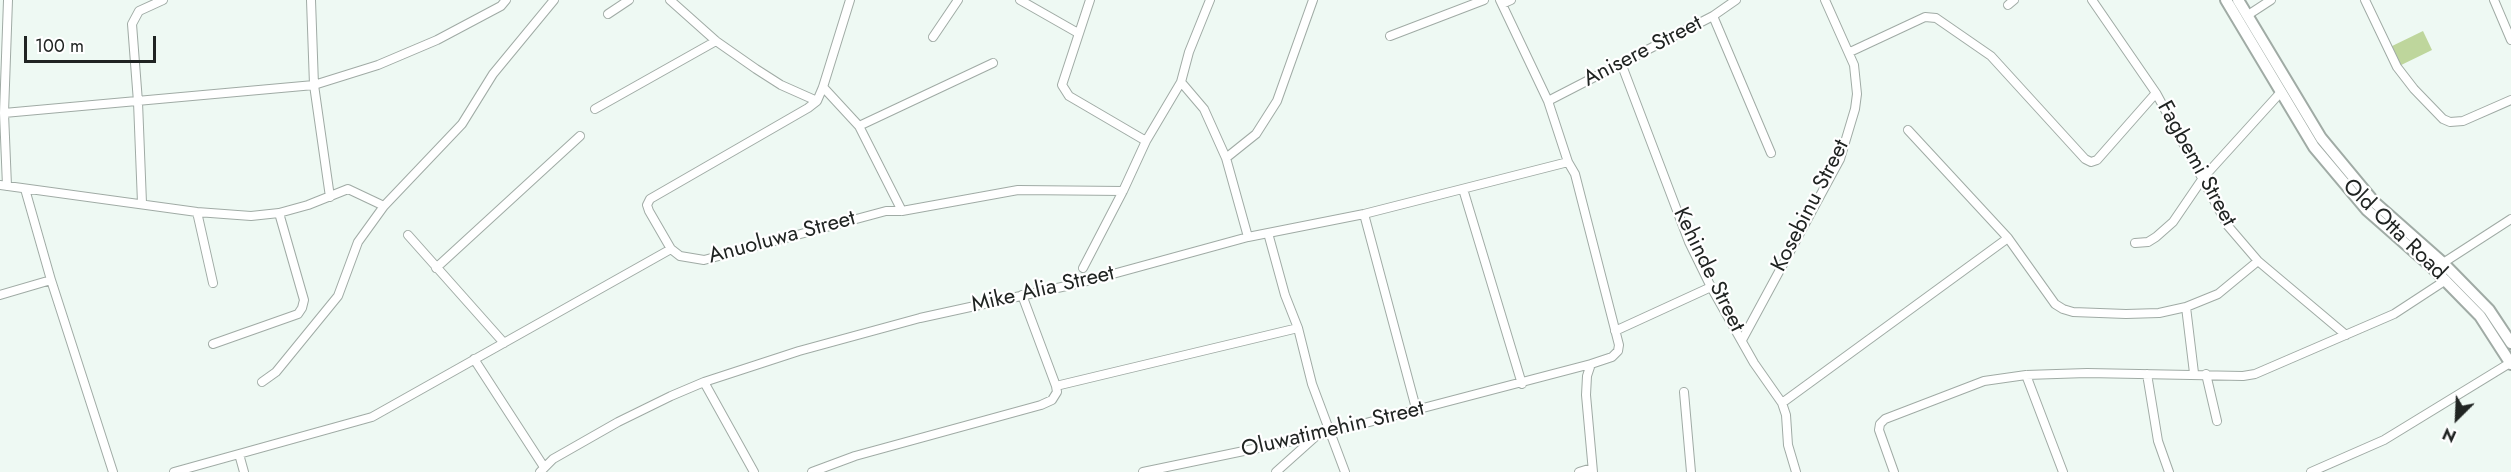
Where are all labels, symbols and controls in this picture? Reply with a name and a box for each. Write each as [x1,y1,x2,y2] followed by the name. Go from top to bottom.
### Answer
[1579,11,1707,93] street label: Anisere Street
[27,24,159,62] scale bar
[35,33,84,59] text: 100 m
[2151,97,2241,231] street label: Fagbemi Street
[1766,136,1856,276] street label: Kosebinu Street
[2337,174,2451,286] street label: Old Otta Road
[1667,204,1749,336] street label: Kehinde Street
[706,206,858,270] street label: Anuoluwa Street
[969,261,1117,319] street label: Mike Alia Street
[2427,388,2487,448] north arrow
[1239,396,1427,464] street label: Oluwatimehin Street
[2439,422,2460,448] text: N

